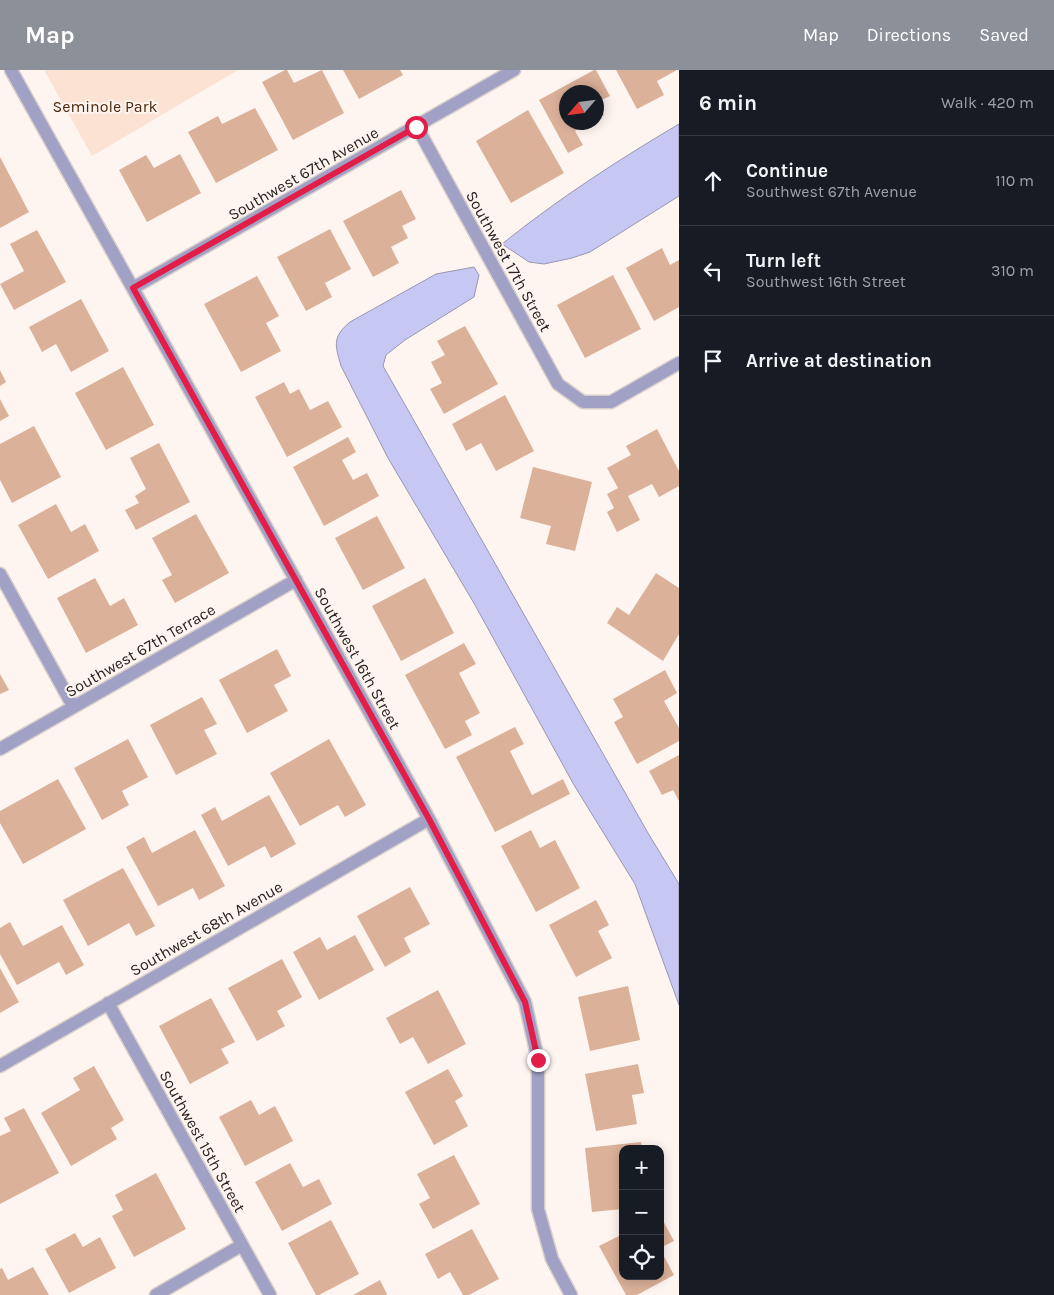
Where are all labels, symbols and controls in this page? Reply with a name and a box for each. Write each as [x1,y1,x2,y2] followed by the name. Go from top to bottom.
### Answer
[25,21,75,49] text: Map
[803,24,839,46] text: Map
[867,24,951,46] text: Directions
[979,24,1029,46] text: Saved
[559,85,604,130] north arrow
[699,91,757,115] text: 6 min
[941,93,1034,112] text: Walk · 420 m
[53,97,157,116] park label: Seminole Park
[405,116,428,139] route start
[225,123,382,224] street label: Southwest 67th Avenue
[746,160,828,182] text: Continue
[699,167,727,195] icon: ahead
[995,171,1034,190] text: 110 m
[746,182,917,201] text: Southwest 67th Avenue
[462,188,555,335] street label: Southwest 17th Street
[746,250,821,272] text: Turn left
[699,257,727,285] icon: left
[991,261,1034,280] text: 310 m
[746,272,906,291] text: Southwest 16th Street
[699,347,727,375] icon: arrive
[746,350,932,372] text: Arrive at destination
[311,584,405,733] street label: Southwest 16th Street
[62,600,219,701] street label: Southwest 67th Terrace
[127,877,286,980] street label: Southwest 68th Avenue
[527,1049,550,1072] route end
[156,1067,250,1216] street label: Southwest 15th Street
[619,1145,664,1280] map controls
[619,1145,664,1190] button: +
[619,1190,664,1235] button: −
[619,1235,664,1280] button: locate

